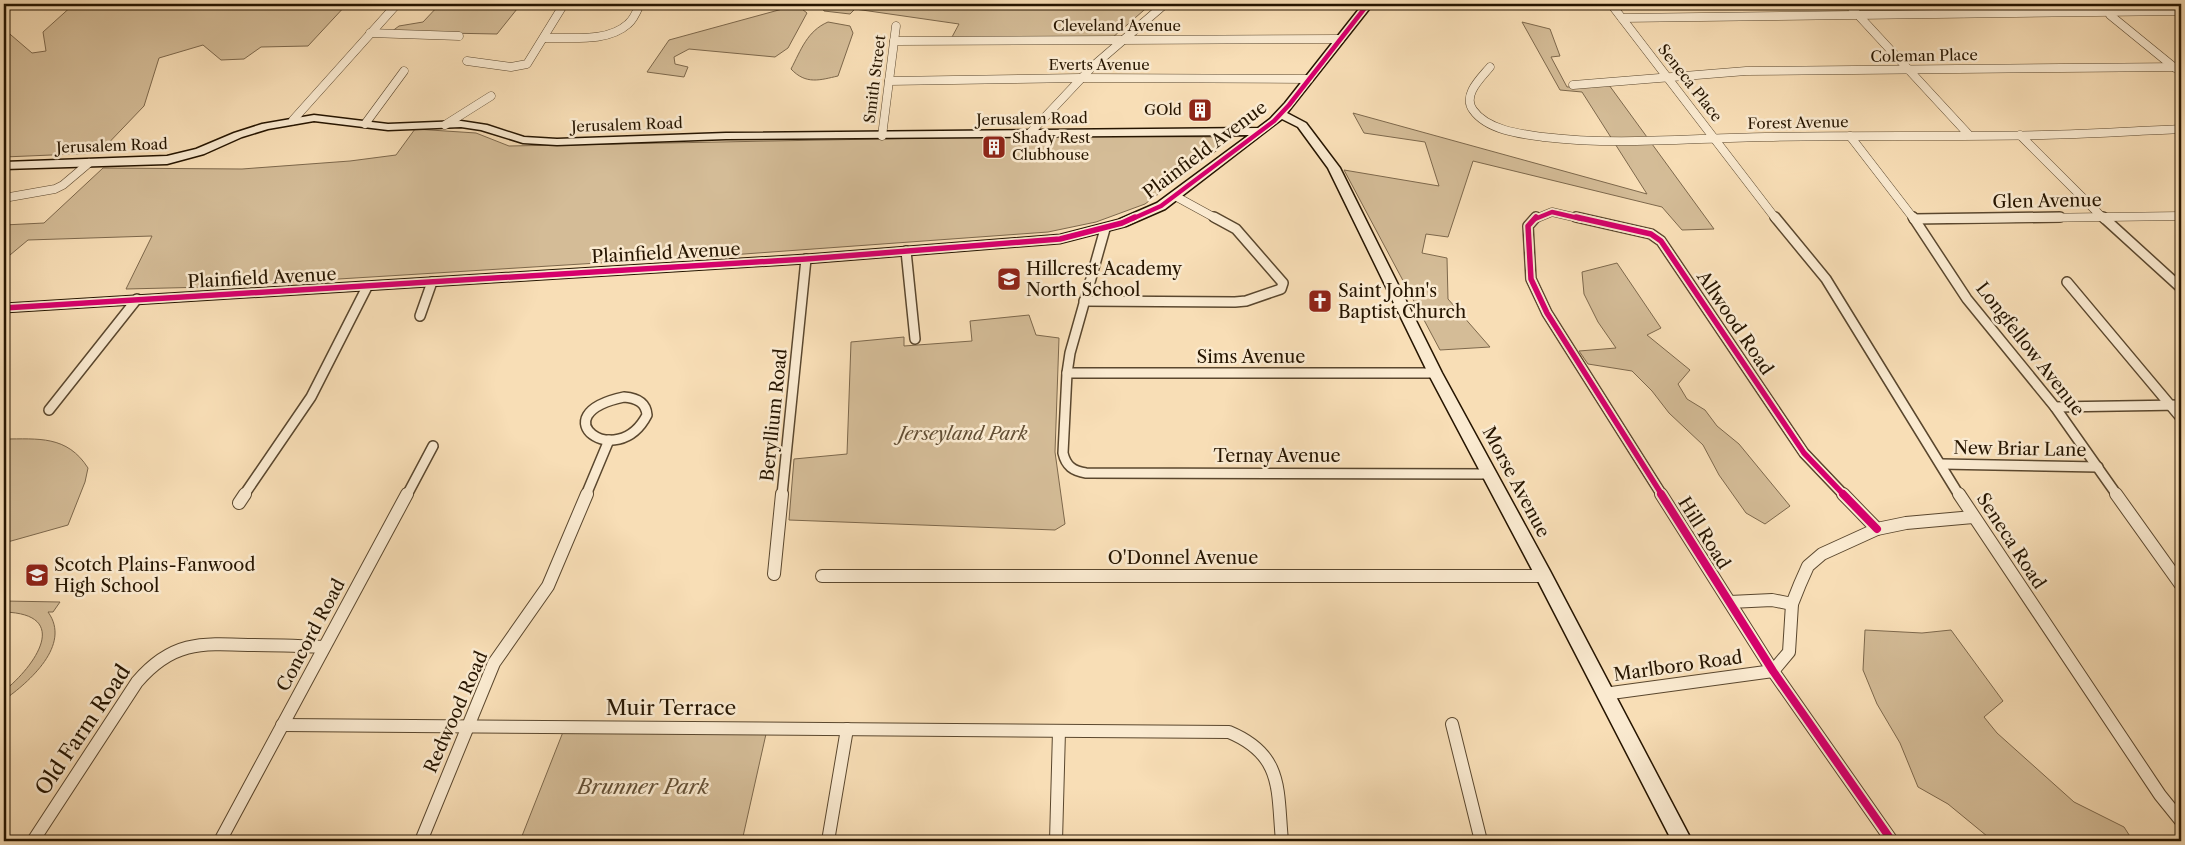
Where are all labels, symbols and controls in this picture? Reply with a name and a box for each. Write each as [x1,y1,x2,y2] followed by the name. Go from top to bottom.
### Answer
[1053,16,1181,35] street label: Cleveland Avenue
[860,33,889,124] street label: Smith Street
[1654,40,1727,125] street label: Seneca Place
[1870,45,1978,66] street label: Coleman Place
[1048,55,1150,74] street label: Everts Avenue
[1139,96,1271,204] street label: Plainfield Avenue
[1187,97,1213,123] building icon: GOld
[1144,100,1182,119] place label: GOld
[974,108,1088,129] street label: Jerusalem Road
[1747,112,1849,133] street label: Forest Avenue
[569,113,683,136] street label: Jerusalem Road
[1012,128,1091,164] place label: Shady Rest Clubhouse
[54,134,168,157] street label: Jerusalem Road
[981,134,1007,160] building icon: Shady Rest Clubhouse
[1992,189,2102,213] street label: Glen Avenue
[591,238,741,268] street label: Plainfield Avenue
[1026,258,1183,301] place label: Hillcrest Academy North School
[187,263,337,293] street label: Plainfield Avenue
[996,266,1022,292] school or university icon: Hillcrest Academy North School
[1692,266,1778,379] street label: Allwood Road
[1971,278,2089,420] street label: Longfellow Avenue
[1338,280,1466,323] place label: Saint John's Baptist Church
[1307,288,1333,314] church icon: Saint John's Baptist Church
[1197,346,1305,368] street label: Sims Avenue
[756,347,792,483] street label: Beryllium Road
[894,423,1028,445] park label: Jerseyland Park
[1478,423,1554,541] street label: Morse Avenue
[1953,437,2087,461] street label: New Briar Lane
[1213,445,1341,467] street label: Ternay Avenue
[1972,489,2050,593] street label: Seneca Road
[1673,493,1735,573] street label: Hill Road
[1108,547,1258,569] street label: O'Donnel Avenue
[54,554,255,597] place label: Scotch Plains-Fanwood High School
[24,562,50,588] school or university icon: Scotch Plains-Fanwood High School
[272,575,350,695] street label: Concord Road
[1612,646,1744,686] street label: Marlboro Road
[419,648,493,776] street label: Redwood Road
[30,660,136,800] street label: Old Farm Road
[606,695,736,720] street label: Muir Terrace
[575,774,709,799] park label: Brunner Park

